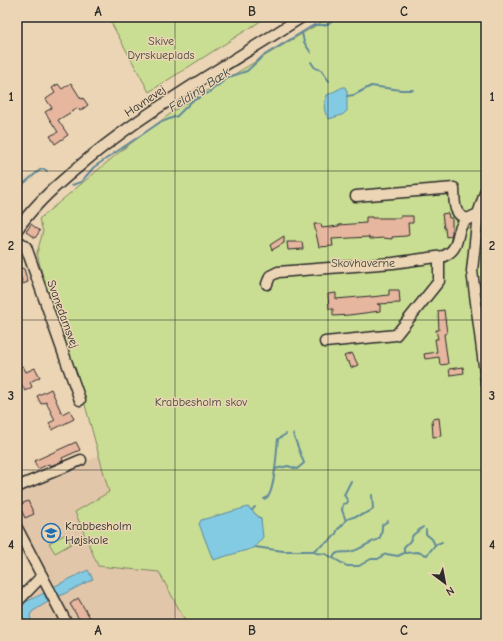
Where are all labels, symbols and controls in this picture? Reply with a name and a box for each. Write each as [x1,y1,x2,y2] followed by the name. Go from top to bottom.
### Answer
[94,4,102,19] text: A
[248,4,256,19] text: B
[400,4,408,19] text: C
[127,34,195,62] park label: Skive Dyrskueplads
[166,64,233,115] water label: Felding Bæk
[122,82,168,120] street label: Havnevej
[8,89,14,104] text: 1
[489,89,495,104] text: 1
[8,238,14,253] text: 2
[489,238,495,253] text: 2
[331,256,395,270] park label: Skovhaverne
[44,278,82,350] street label: Svanedamsvej
[8,388,14,403] text: 3
[489,388,495,403] text: 3
[155,395,247,409] park label: Krabbesholm skov
[65,519,132,547] place label: Krabbesholm Højskole
[40,522,62,544] school or university icon: Krabbesholm Højskole
[8,537,14,552] text: 4
[489,537,495,552] text: 4
[425,563,465,603] north arrow
[444,584,457,598] text: N
[94,623,102,638] text: A
[248,623,256,638] text: B
[400,623,408,638] text: C

